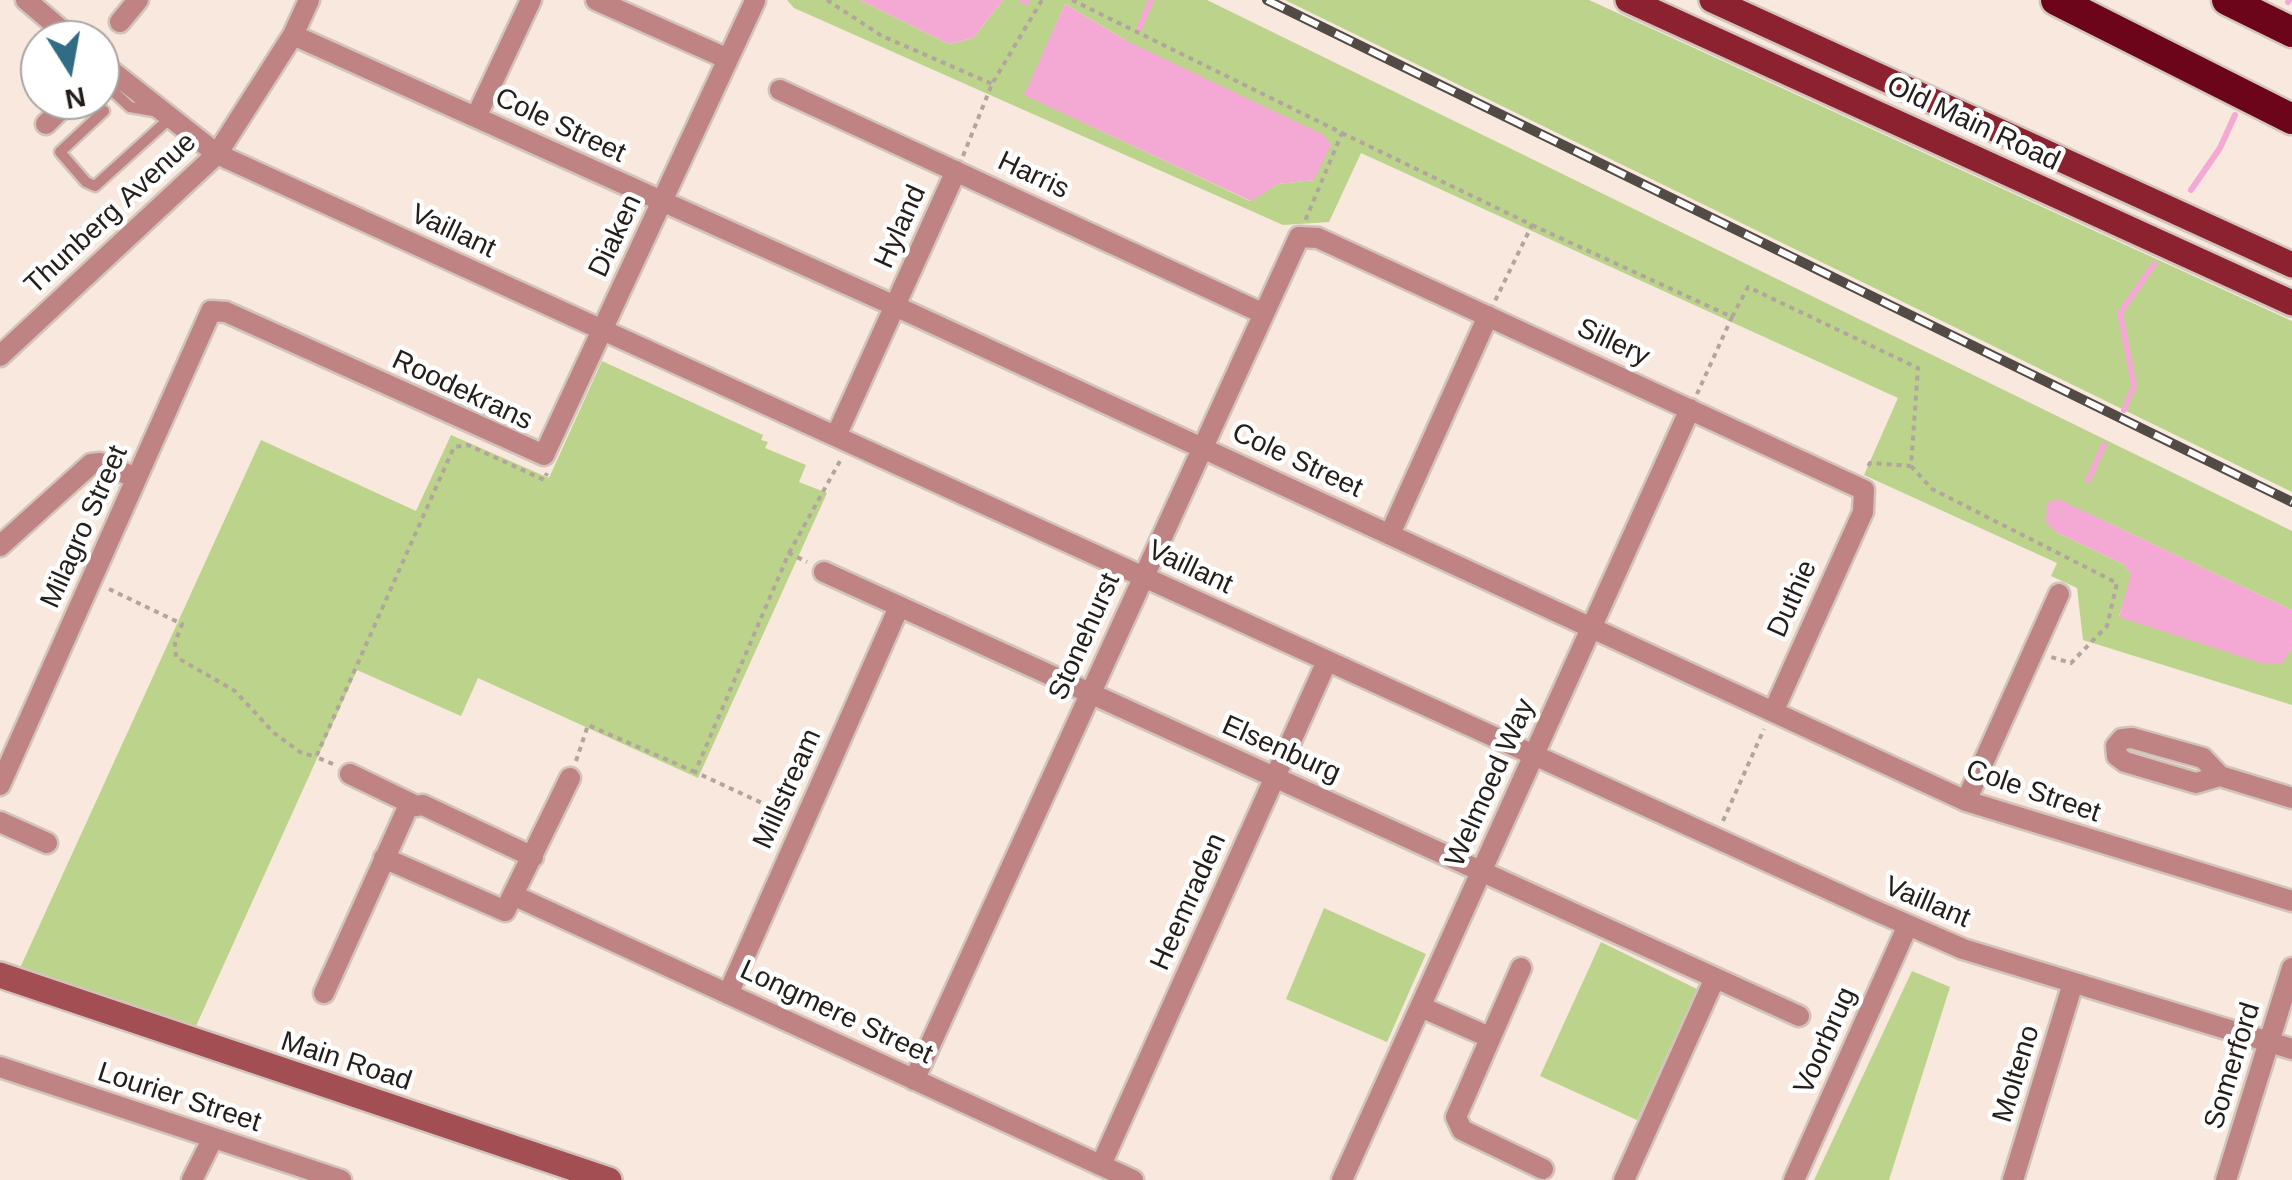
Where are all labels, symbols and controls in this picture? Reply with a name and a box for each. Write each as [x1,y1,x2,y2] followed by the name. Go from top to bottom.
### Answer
[20,20,120,120] north arrow
[1881,69,2065,179] street label: Old Main Road
[63,81,88,115] text: N
[489,81,631,171] street label: Cole Street
[18,126,204,302] street label: Thunberg Avenue
[992,145,1074,207] street label: Harris
[868,180,934,274] street label: Hyland
[582,189,650,283] street label: Diaken
[405,198,501,266] street label: Vaillant
[1571,312,1655,374] street label: Sillery
[386,344,538,438] street label: Roodekrans
[1226,416,1368,506] street label: Cole Street
[34,441,136,613] street label: Milagro Street
[1142,534,1238,602] street label: Vaillant
[1761,555,1825,643] street label: Duthie
[1042,568,1128,706] street label: Stonehurst
[1439,694,1543,872] street label: Welmoed Way
[1217,709,1345,791] street label: Elsenburg
[747,724,829,854] street label: Millstream
[1961,753,2105,831] street label: Cole Street
[1144,828,1234,976] street label: Heemraden
[1879,870,1975,936] street label: Vaillant
[734,954,938,1072] street label: Longmere Street
[1788,982,1864,1100] street label: Voorbrug
[2198,999,2268,1133] street label: Somerford
[1986,1021,2048,1127] street label: Molteno
[276,1025,416,1099] street label: Main Road
[93,1056,265,1140] street label: Lourier Street

